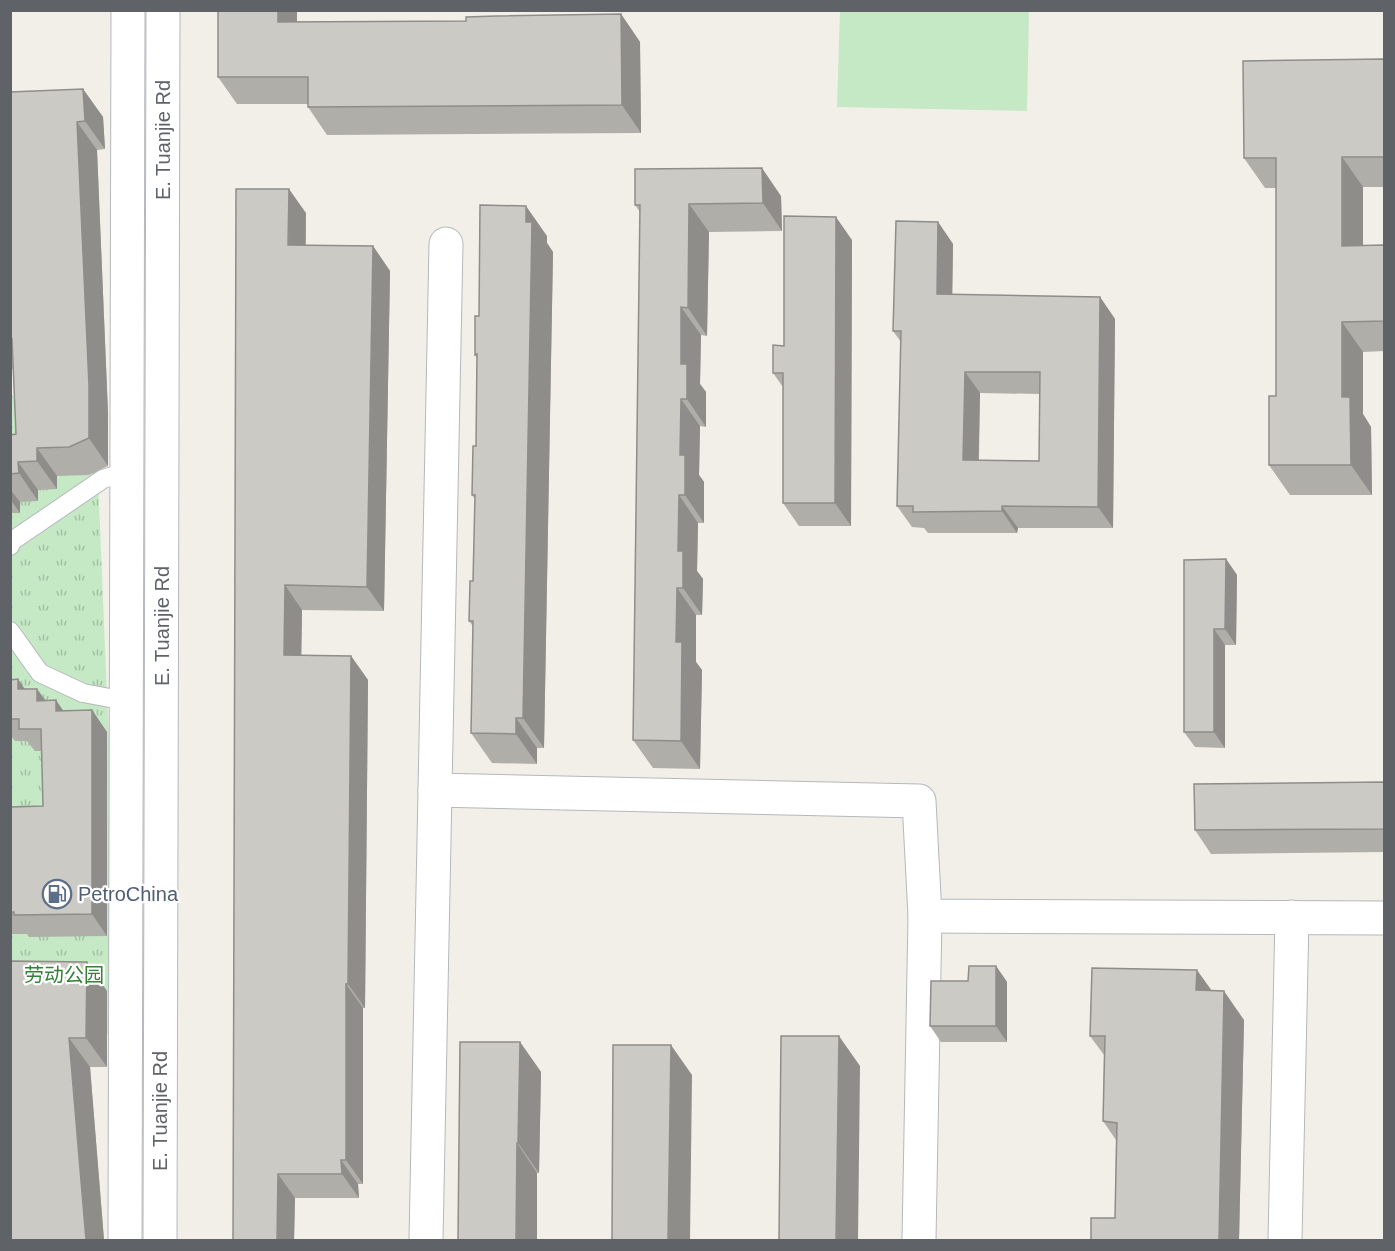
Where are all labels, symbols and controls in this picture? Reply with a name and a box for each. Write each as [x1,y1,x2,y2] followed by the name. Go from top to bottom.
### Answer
[152,80,174,200] street label: E. Tuanjie Rd
[151,566,173,686] street label: E. Tuanjie Rd
[41,878,73,910] fuel station icon: PetroChina
[78,883,179,905] place label: PetroChina
[24,964,104,986] park label: 劳动公园
[149,1051,171,1171] street label: E. Tuanjie Rd

